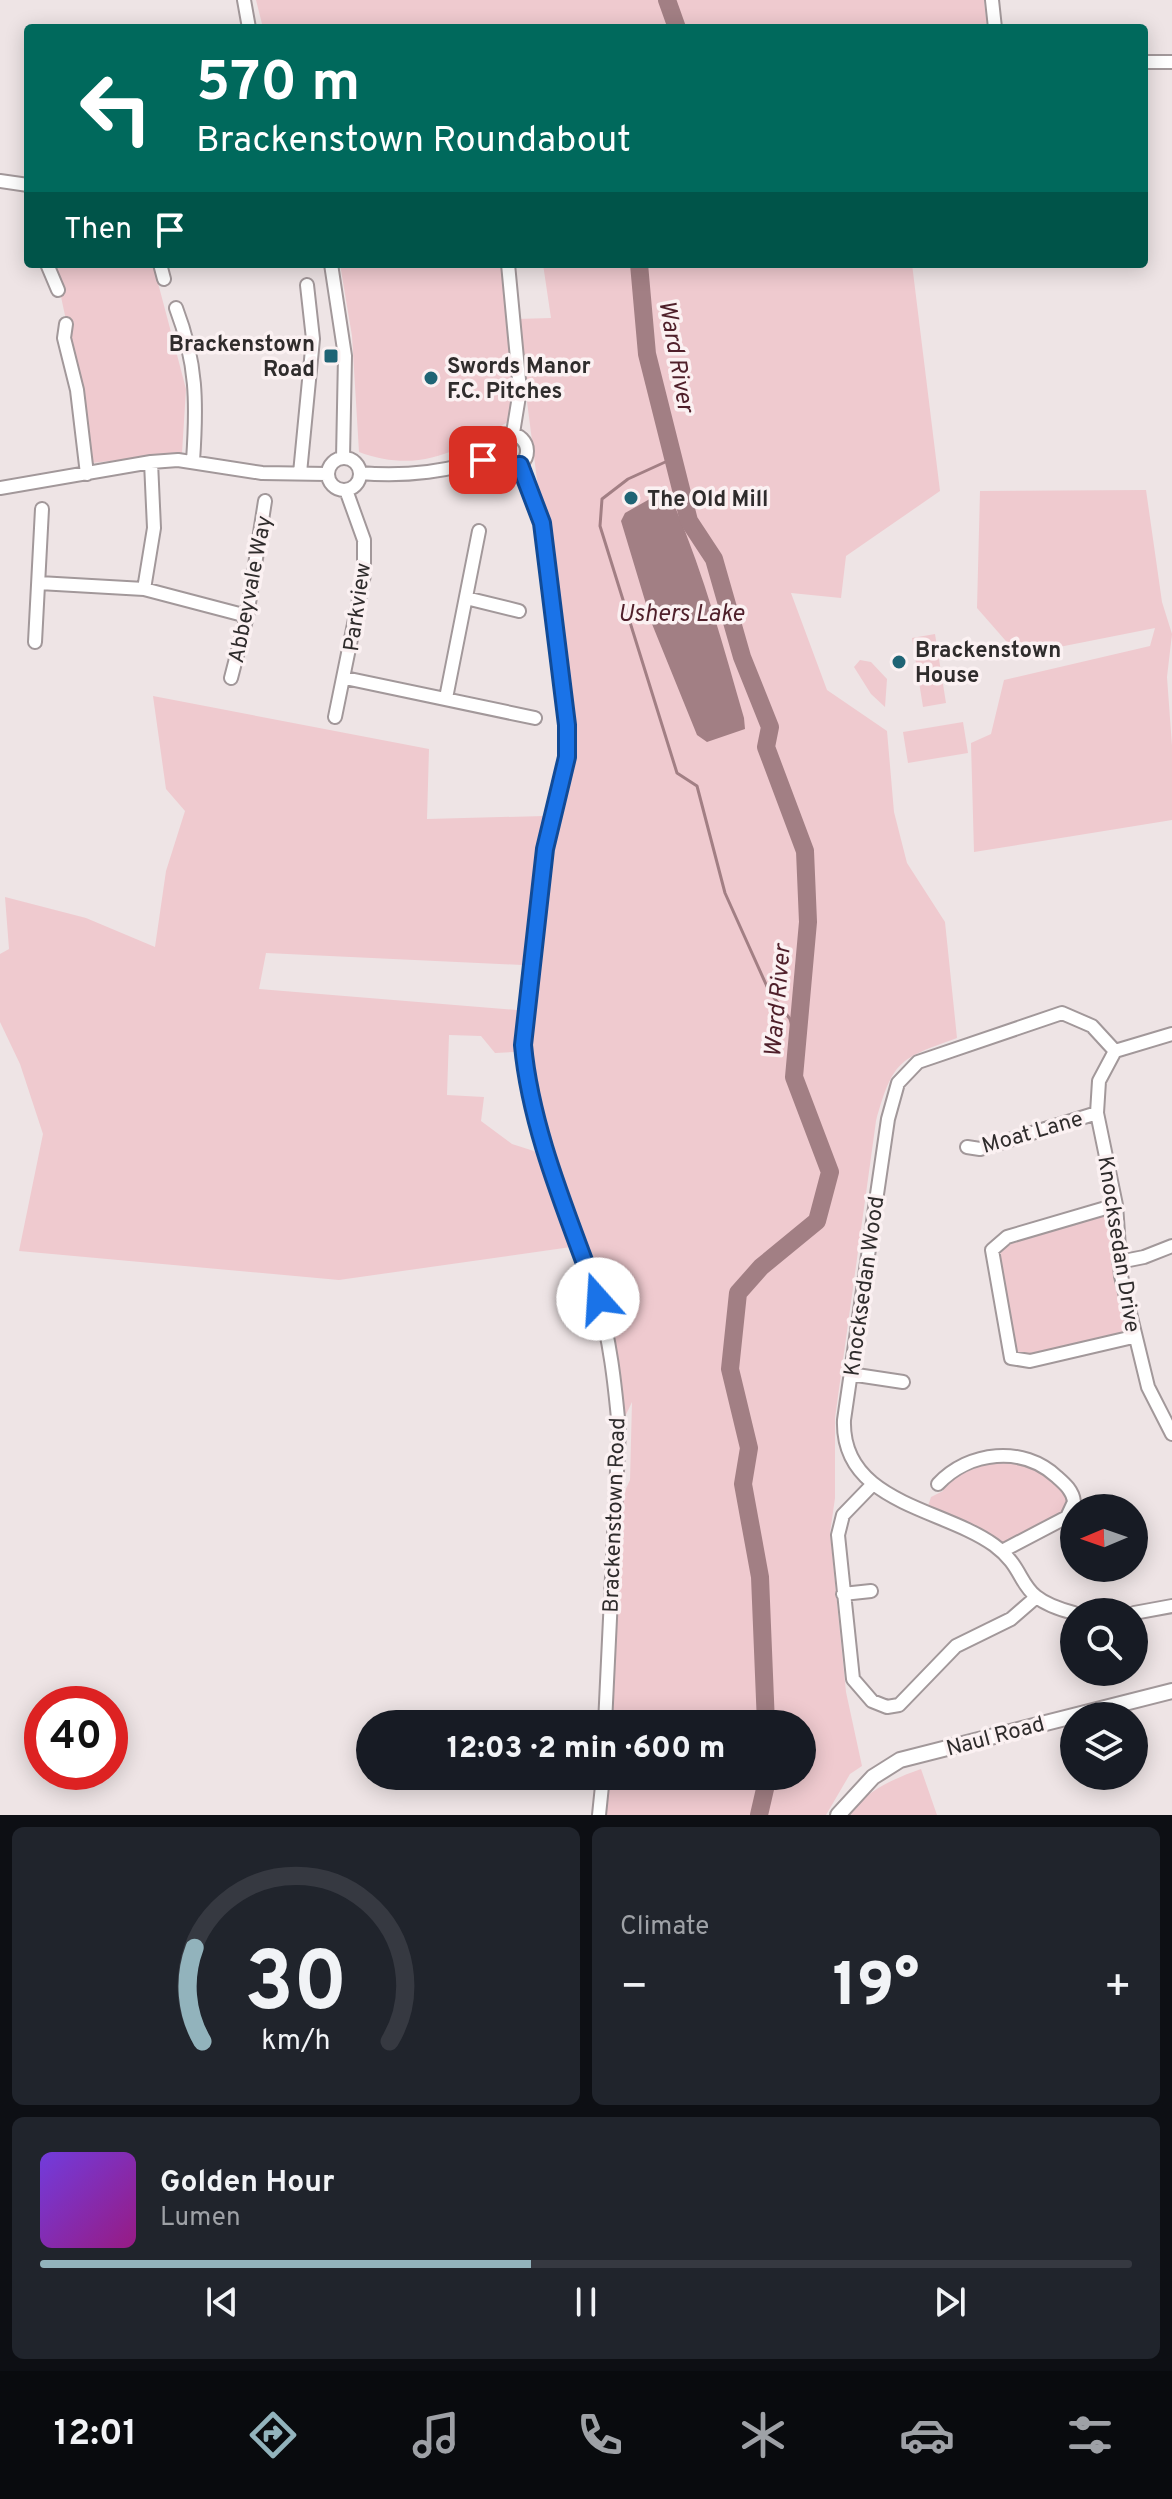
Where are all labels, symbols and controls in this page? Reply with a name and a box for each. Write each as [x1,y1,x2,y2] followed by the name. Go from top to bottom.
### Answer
[196,50,360,120] text: 570 m
[64,56,168,160] icon: left
[196,119,631,165] text: Brackenstown Roundabout
[148,208,192,252] icon: arrive
[64,212,132,249] text: Then
[650,298,700,416] water label: Ward River
[169,332,315,384] place label: Brackenstown Road
[322,347,340,365] marker: Brackenstown Road
[447,354,591,406] place label: Swords Manor F.C. Pitches
[422,369,440,387] marker: Swords Manor F.C. Pitches
[449,426,517,494] pin
[461,438,505,482] icon: arrive
[647,487,768,514] place label: The Old Mill
[622,489,640,507] marker: The Old Mill
[224,514,279,665] street label: Abbeyvale Way
[339,561,378,653] street label: Parkview
[618,600,745,630] water label: Ushers Lake
[915,638,1061,690] place label: Brackenstown House
[890,653,908,671] marker: Brackenstown House
[759,942,799,1059] water label: Ward River
[979,1106,1086,1161] street label: Moat Lane
[1090,1154,1145,1335] street label: Knocksedan Drive
[839,1195,891,1378] street label: Knocksedan Wood
[556,1257,640,1341] position arrow
[599,1417,632,1613] street label: Brackenstown Road
[1060,1494,1148,1582] north arrow
[1060,1494,1148,1790] map controls
[1060,1598,1148,1686] button: search
[24,1686,128,1790] speed limit sign: 40
[1060,1702,1148,1790] button: layers
[943,1711,1048,1763] street label: Naul Road
[447,1731,725,1768] text: 12:03 · 2 min · 600 m
[620,1911,709,1944] text: Climate
[244,1935,348,2040] text: 30
[833,1951,919,2027] text: 19°
[620,1961,648,2017] text: −
[1104,1961,1132,2017] text: +
[261,2024,331,2060] text: km/h
[160,2165,334,2202] text: Golden Hour
[160,2202,241,2235] text: Lumen
[200,2280,244,2324] icon: previous
[564,2280,608,2324] icon: pause
[928,2280,972,2324] icon: next
[245,2407,301,2463] icon: directions
[408,2407,464,2463] icon: music
[572,2407,628,2463] icon: phone
[735,2407,791,2463] icon: climate
[899,2407,955,2463] icon: car
[1062,2407,1118,2463] icon: filters
[54,2412,137,2458] text: 12:01

